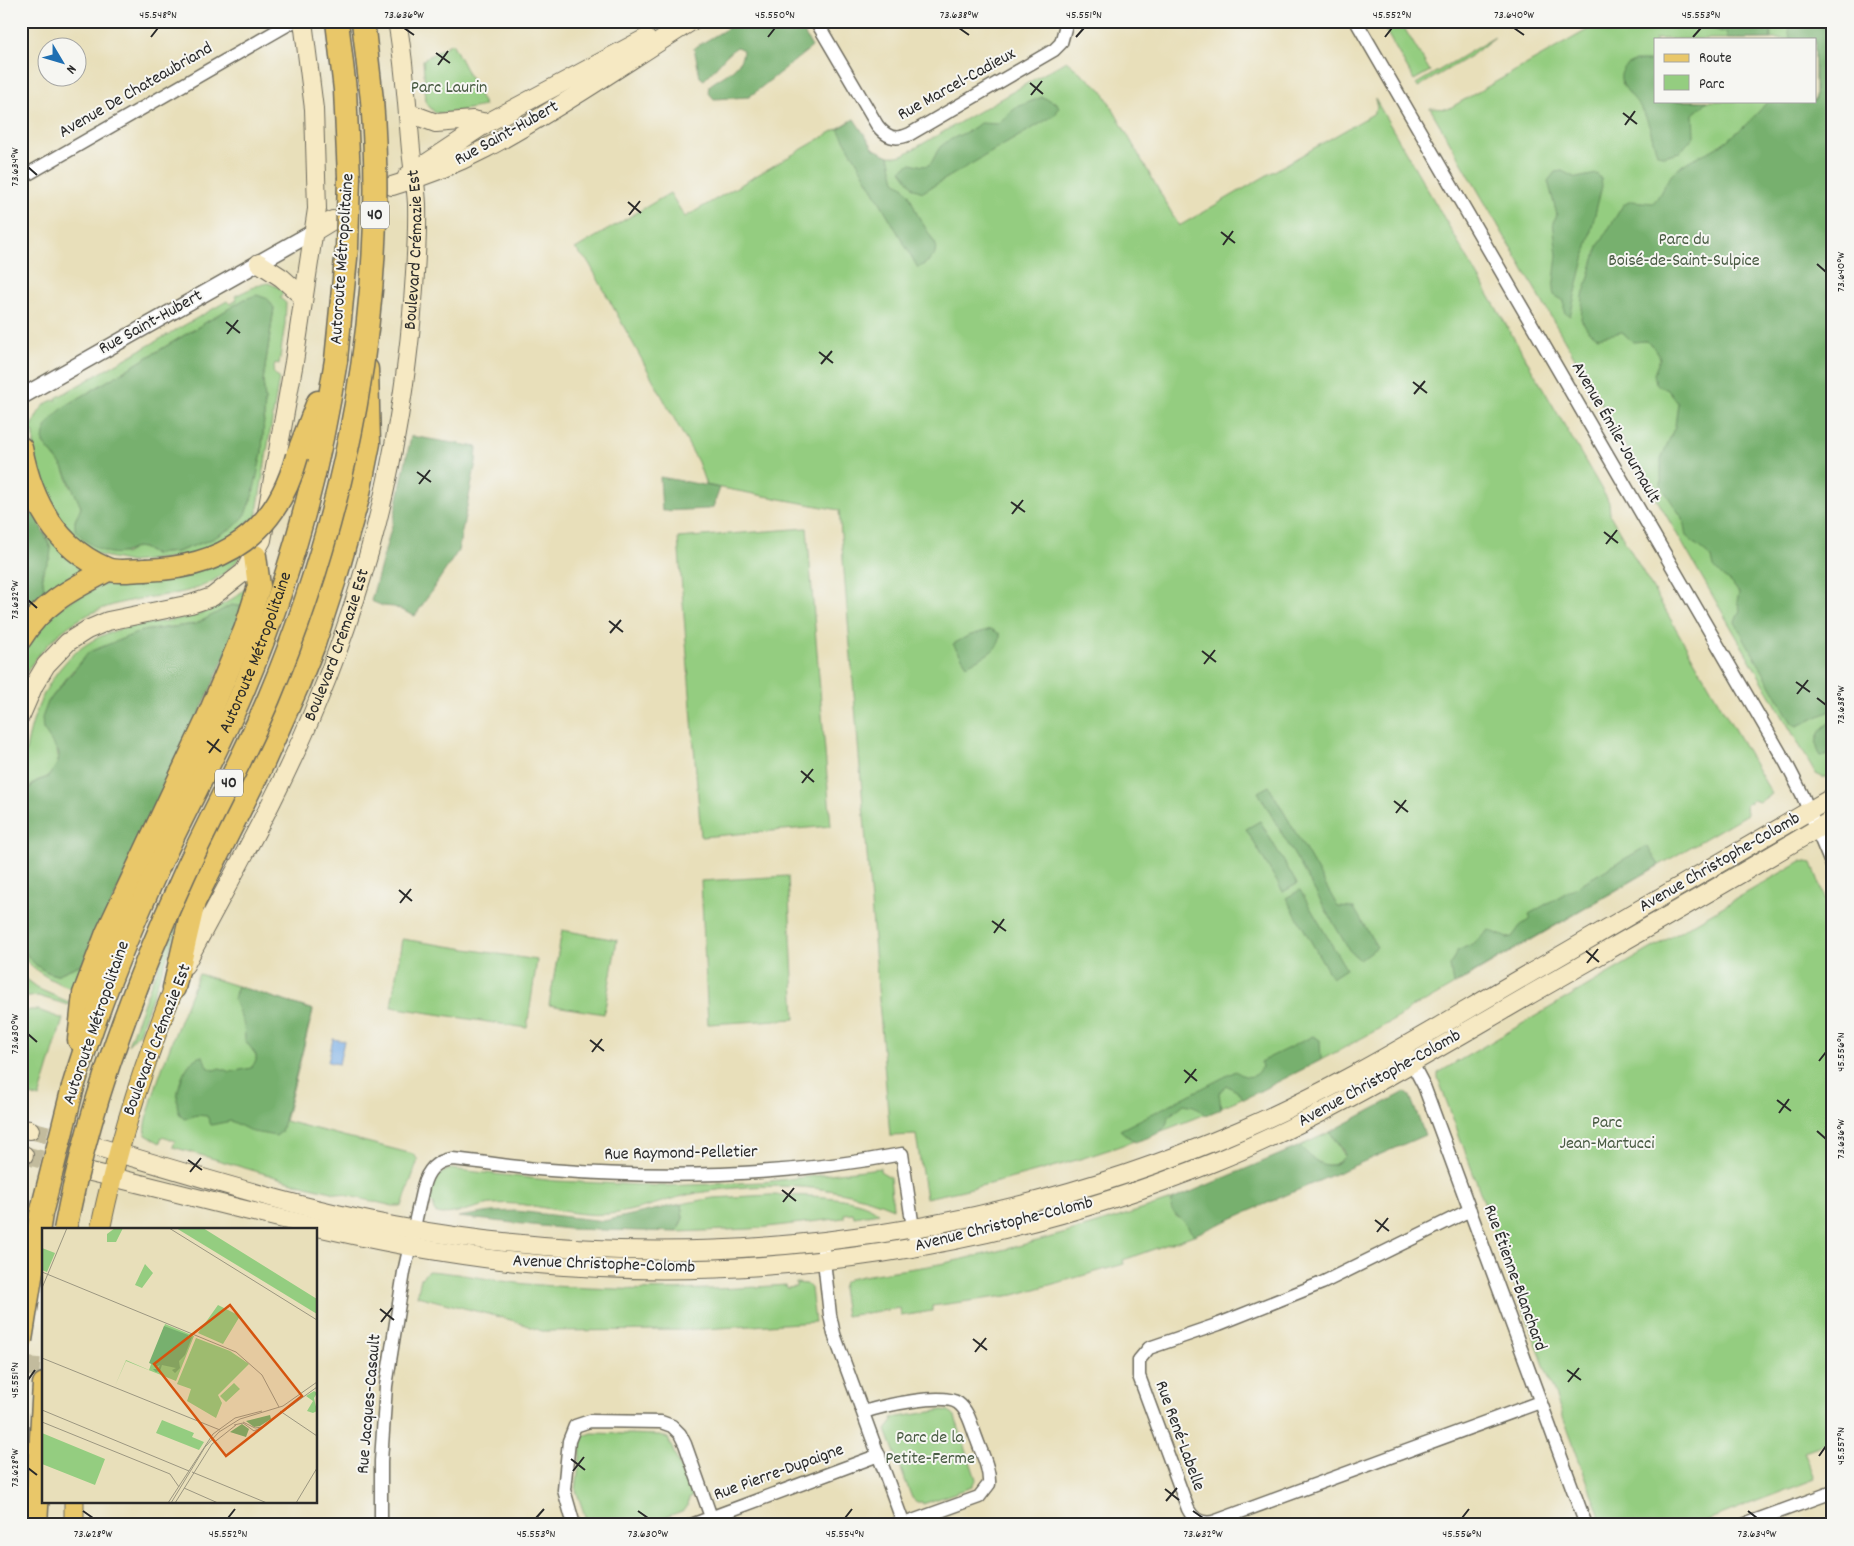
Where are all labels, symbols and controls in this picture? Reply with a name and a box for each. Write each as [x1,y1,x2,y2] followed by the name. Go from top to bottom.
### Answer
[139,7,177,24] text: 45.548°N
[384,7,424,24] text: 73.636°W
[755,7,795,24] text: 45.550°N
[940,7,978,24] text: 73.638°W
[1066,7,1102,24] text: 45.551°N
[1373,7,1411,24] text: 45.552°N
[1494,7,1534,24] text: 73.640°W
[1682,7,1720,24] text: 45.553°N
[54,37,218,145] street label: Avenue De Chateaubriand
[38,38,88,88] north arrow
[1654,38,1816,102] legend
[894,42,1021,128] street label: Rue Marcel-Cadieux
[1699,48,1732,70] text: Route
[61,60,81,78] text: N
[1699,74,1724,96] text: Parc
[411,76,487,101] park label: Parc Laurin
[450,95,564,173] street label: Rue Saint-Hubert
[7,147,24,186] text: 73.634°W
[398,168,430,331] street label: Boulevard Crémazie Est
[325,173,361,345] street label: Autoroute Métropolitaine
[361,202,389,228] road number: 40
[1608,228,1760,274] park label: Parc du Boisé-de-Saint-Sulpice
[1833,252,1850,292] text: 73.640°W
[94,284,208,362] street label: Rue Saint-Hubert
[1564,357,1666,509] street label: Avenue Émile-Journault
[298,566,376,725] street label: Boulevard Crémazie Est
[213,569,299,738] street label: Autoroute Métropolitaine
[7,580,24,620] text: 73.632°W
[1833,686,1850,724] text: 73.638°W
[215,770,243,796] road number: 40
[1635,806,1806,919] street label: Avenue Christophe-Colomb
[57,938,137,1108] street label: Autoroute Métropolitaine
[118,960,199,1119] street label: Boulevard Crémazie Est
[7,1014,24,1054] text: 73.630°W
[1294,1024,1466,1134] street label: Avenue Christophe-Colomb
[1833,1032,1850,1072] text: 45.556°N
[1559,1111,1655,1157] park label: Parc Jean-Martucci
[1833,1119,1850,1159] text: 73.636°W
[604,1140,758,1168] street label: Rue Raymond-Pelletier
[912,1191,1096,1259] street label: Avenue Christophe-Colomb
[1476,1201,1552,1355] street label: Rue Étienne-Blanchard
[42,1228,318,1504] inset map
[512,1249,696,1281] street label: Avenue Christophe-Colomb
[351,1333,389,1475] street label: Rue Jacques-Casault
[7,1362,24,1398] text: 45.551°N
[1148,1377,1211,1495] street label: Rue René-Labelle
[885,1426,975,1472] park label: Parc de la Petite-Ferme
[1833,1427,1850,1465] text: 45.557°N
[711,1438,848,1508] street label: Rue Pierre-Dupaigne
[7,1449,24,1487] text: 73.628°W
[74,1526,112,1543] text: 73.628°W
[209,1526,247,1543] text: 45.552°N
[517,1526,555,1543] text: 45.553°N
[628,1526,668,1543] text: 73.630°W
[826,1526,864,1543] text: 45.554°N
[1183,1526,1223,1543] text: 73.632°W
[1442,1526,1482,1543] text: 45.556°N
[1738,1526,1777,1543] text: 73.634°W

